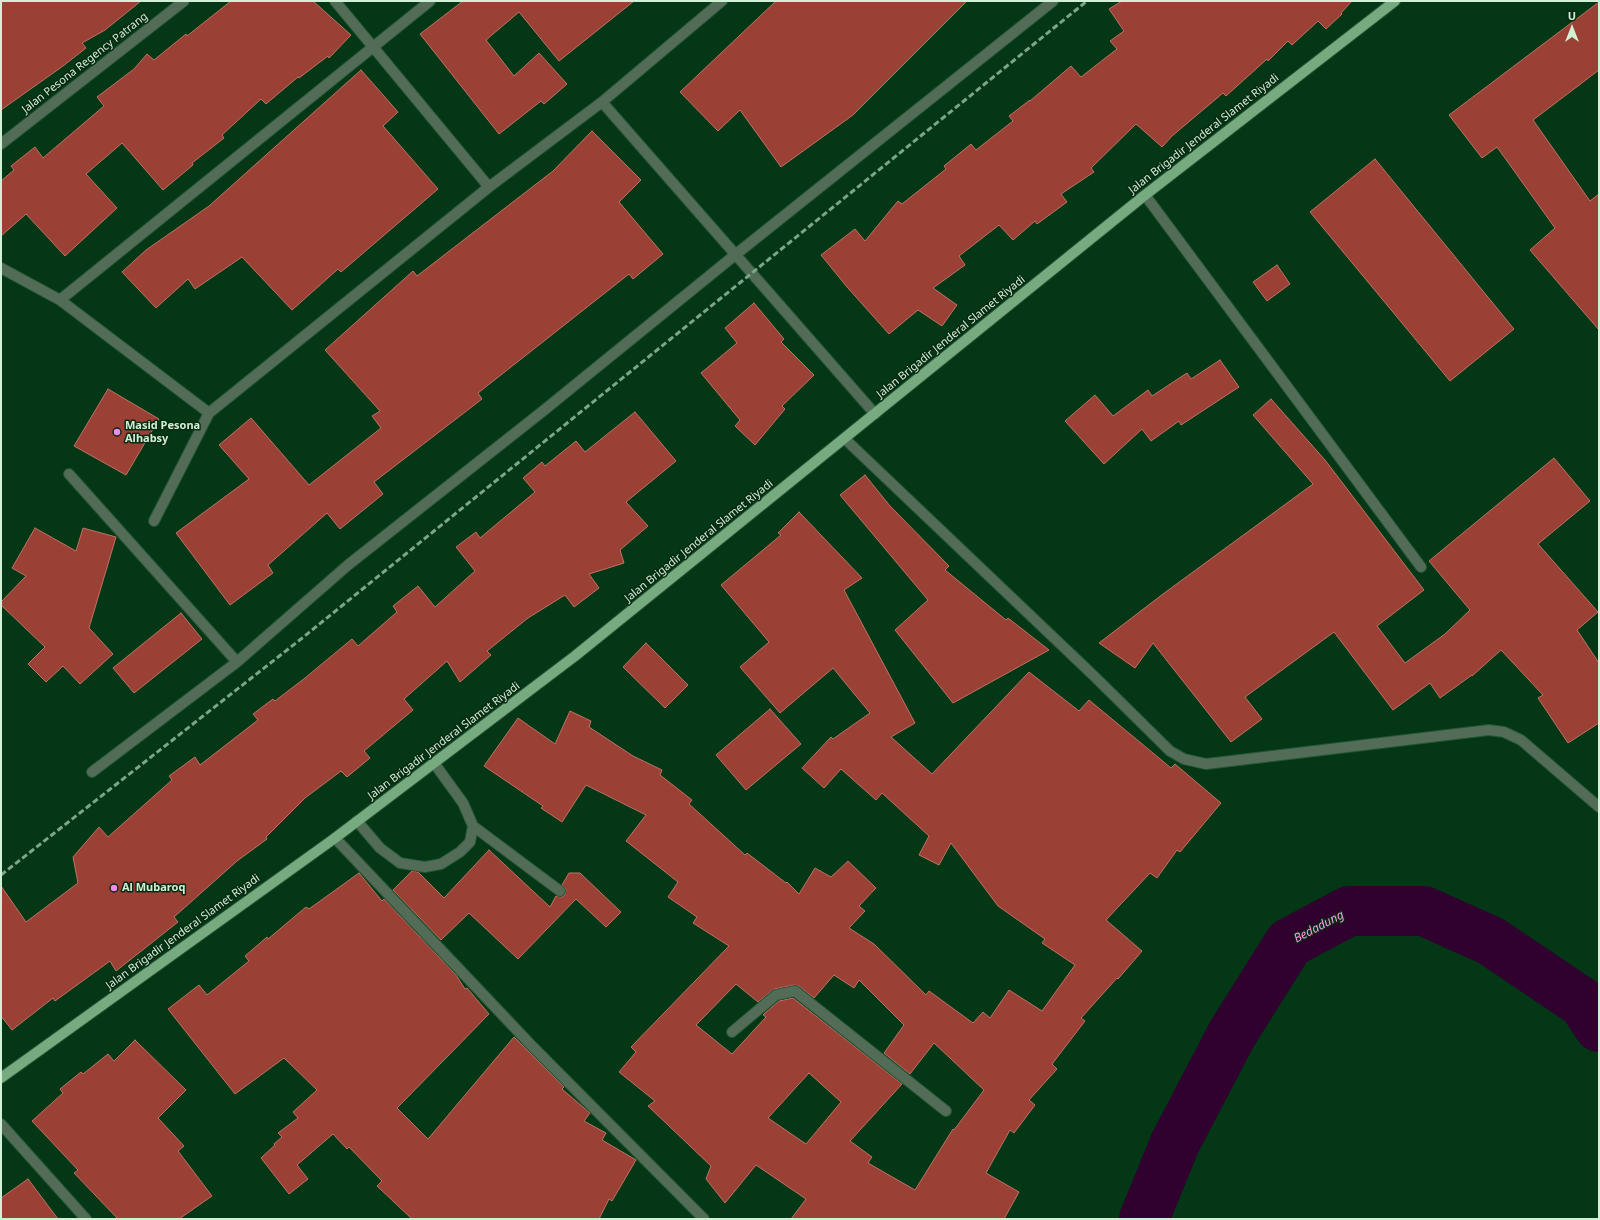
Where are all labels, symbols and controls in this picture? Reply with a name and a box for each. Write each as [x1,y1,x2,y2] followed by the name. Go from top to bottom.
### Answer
[1552,8,1592,48] north arrow
[1568,8,1576,23] text: U
[20,10,150,116] street label: Jalan Pesona Regency Patrang
[1126,71,1282,197] street label: Jalan Brigadir Jenderal Slamet Riyadi
[874,273,1028,401] street label: Jalan Brigadir Jenderal Slamet Riyadi
[125,419,200,445] place label: Masid Pesona Alhabsy
[112,427,122,437] marker: Masid Pesona Alhabsy
[622,477,776,605] street label: Jalan Brigadir Jenderal Slamet Riyadi
[365,679,523,803] street label: Jalan Brigadir Jenderal Slamet Riyadi
[104,872,262,992] street label: Jalan Brigadir Jenderal Slamet Riyadi
[122,881,185,895] place label: Al Mubaroq
[109,883,119,893] marker: Al Mubaroq
[1291,908,1347,946] water label: Bedadung

